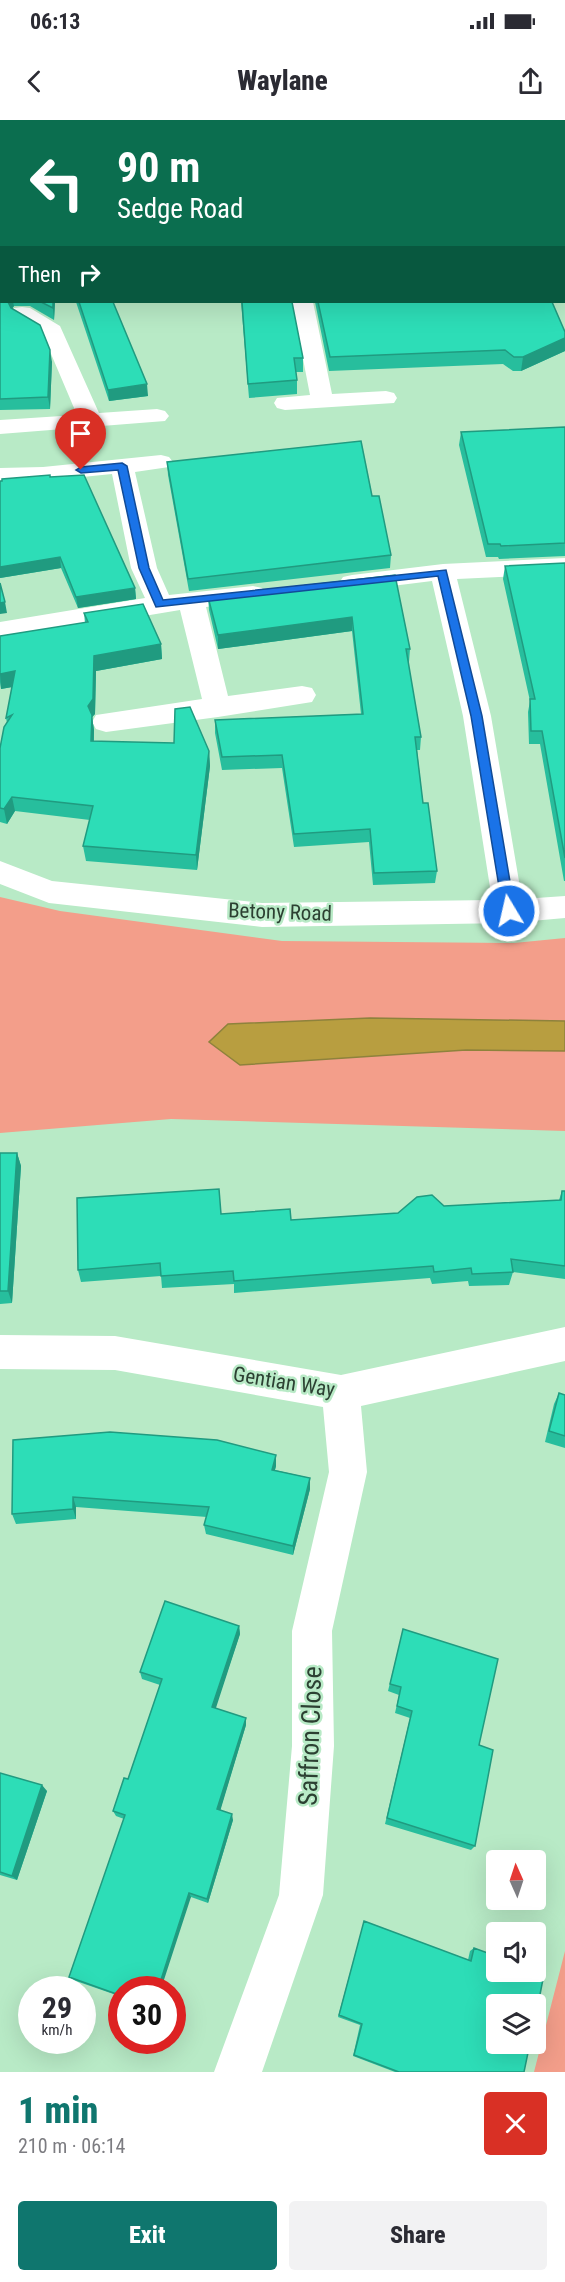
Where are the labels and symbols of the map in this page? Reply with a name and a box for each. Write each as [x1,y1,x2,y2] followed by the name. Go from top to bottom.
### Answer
[55,408,106,470] pin
[477,879,541,943] position arrow
[228,898,332,926] street label: Betony Road
[231,1362,337,1402] street label: Gentian Way
[293,1666,327,1806] street label: Saffron Close
[486,1850,546,1910] north arrow
[108,1976,186,2054] speed limit sign: 30

